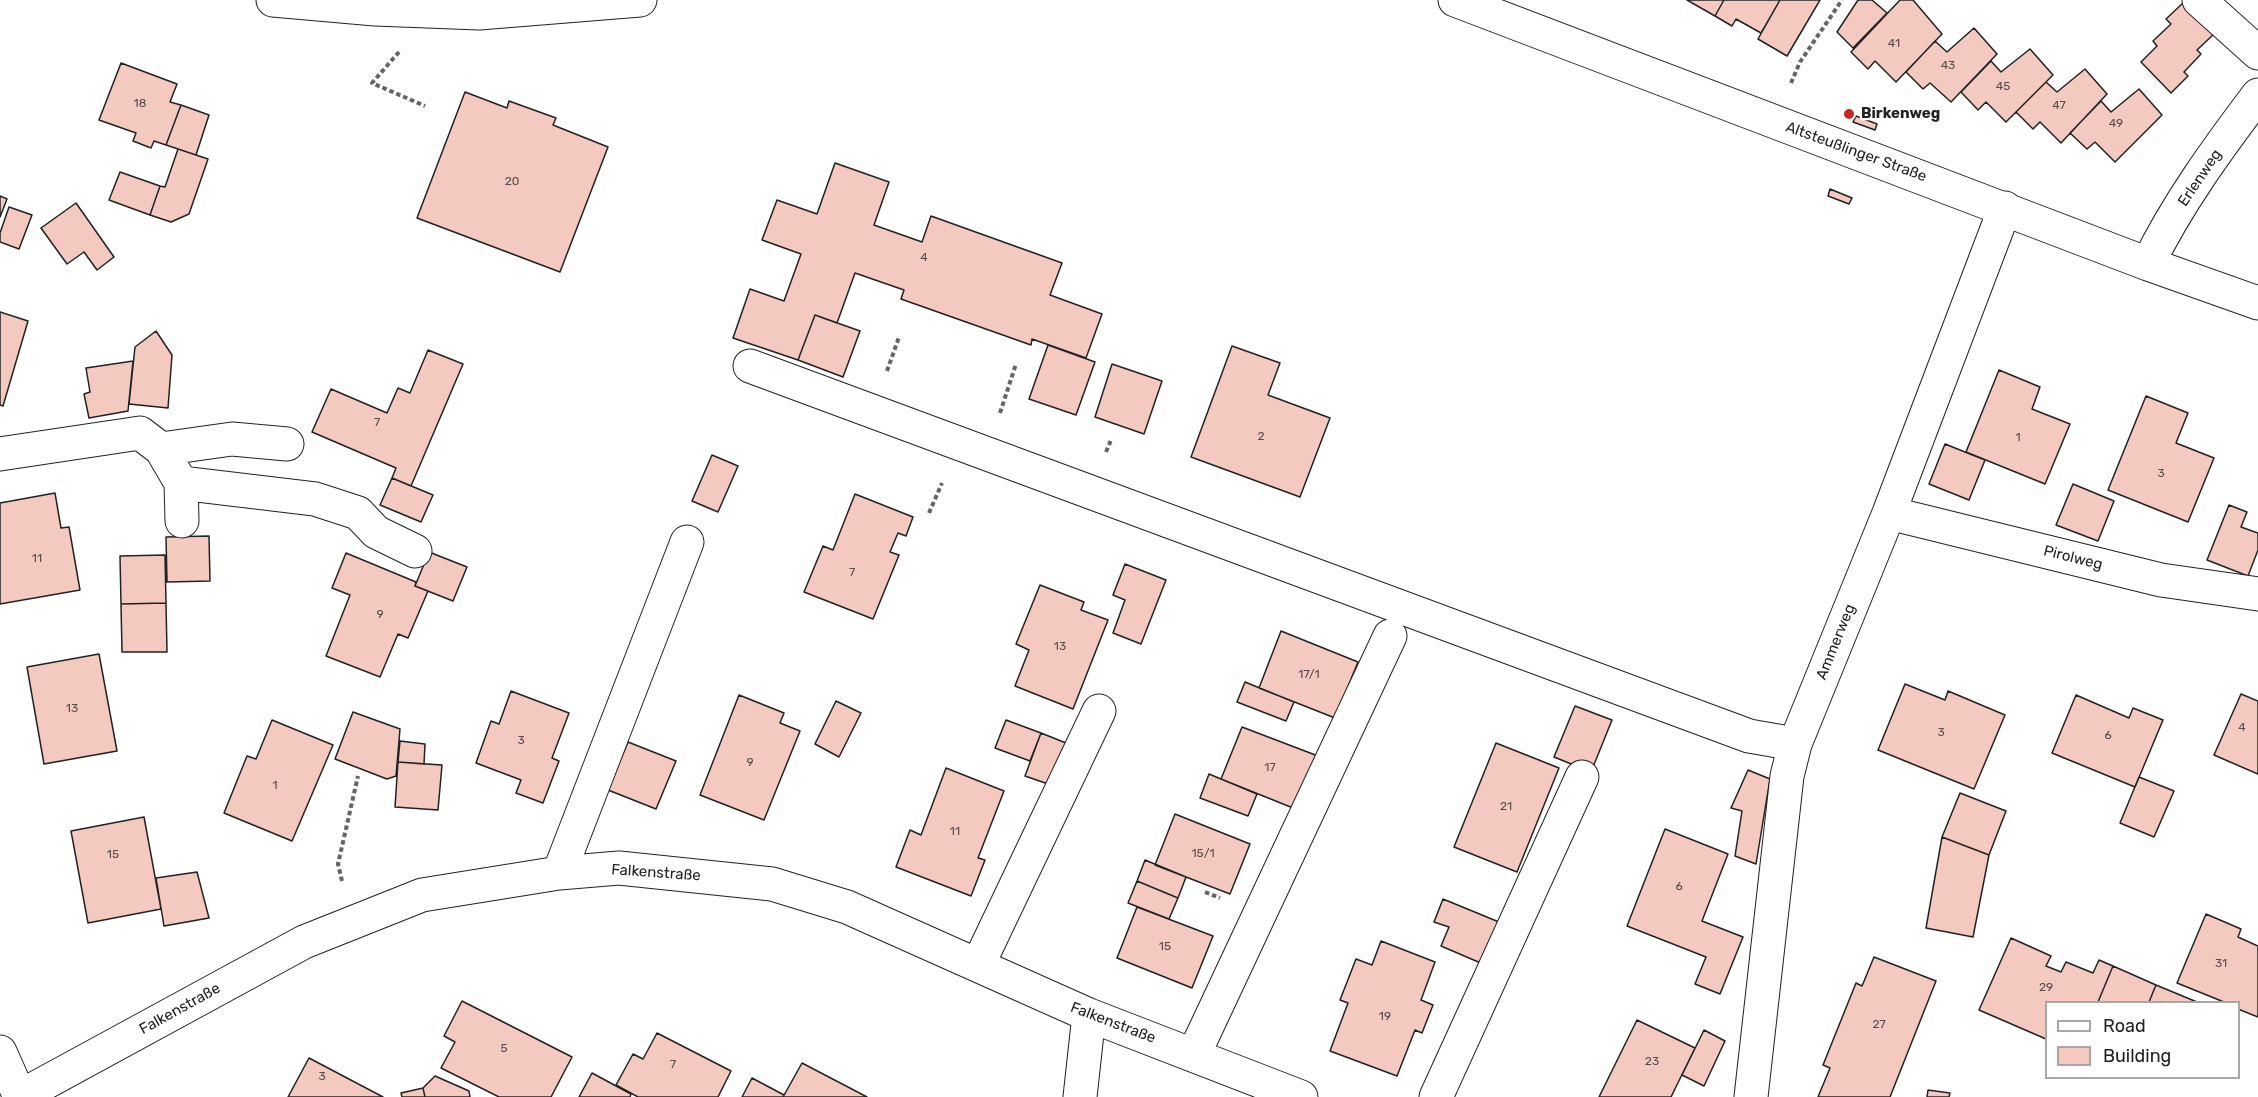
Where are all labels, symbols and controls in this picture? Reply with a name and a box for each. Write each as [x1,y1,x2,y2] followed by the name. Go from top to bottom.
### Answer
[1888,37,1900,51] house number: 41
[1941,59,1955,73] house number: 43
[1996,80,2010,94] house number: 45
[134,97,146,111] house number: 18
[2052,99,2066,113] house number: 47
[1861,105,1940,123] place label: Birkenweg
[1842,107,1856,121] marker: Birkenweg
[2109,117,2123,131] house number: 49
[1783,118,1929,186] street label: Altsteußlinger Straße
[2174,146,2226,210] street label: Erlenweg
[505,175,519,189] house number: 20
[920,251,928,265] house number: 4
[374,416,380,430] house number: 7
[1257,430,1265,444] house number: 2
[2015,431,2021,445] house number: 1
[2157,467,2165,481] house number: 3
[2042,542,2104,574] street label: Pirolweg
[32,552,42,566] house number: 11
[849,566,855,580] house number: 7
[1813,602,1859,682] street label: Ammerweg
[376,608,384,622] house number: 9
[1054,640,1066,654] house number: 13
[1298,668,1320,682] house number: 17/1
[66,702,78,716] house number: 13
[2238,721,2246,735] house number: 4
[1937,726,1945,740] house number: 3
[2104,729,2112,743] house number: 6
[517,734,525,748] house number: 3
[746,756,754,770] house number: 9
[1264,761,1276,775] house number: 17
[272,779,278,793] house number: 1
[1500,800,1512,814] house number: 21
[950,825,960,839] house number: 11
[1191,847,1215,861] house number: 15/1
[107,848,119,862] house number: 15
[611,861,701,885] street label: Falkenstraße
[1675,880,1683,894] house number: 6
[1159,940,1171,954] house number: 15
[2215,957,2227,971] house number: 31
[136,979,224,1039] street label: Falkenstraße
[2039,981,2053,995] house number: 29
[1068,999,1158,1047] street label: Falkenstraße
[2045,1001,2240,1079] legend
[1379,1010,1391,1024] house number: 19
[2103,1015,2146,1037] text: Road
[1872,1018,1886,1032] house number: 27
[500,1042,508,1056] house number: 5
[2103,1045,2171,1067] text: Building
[1645,1055,1659,1069] house number: 23
[670,1058,676,1072] house number: 7
[318,1070,326,1084] house number: 3

